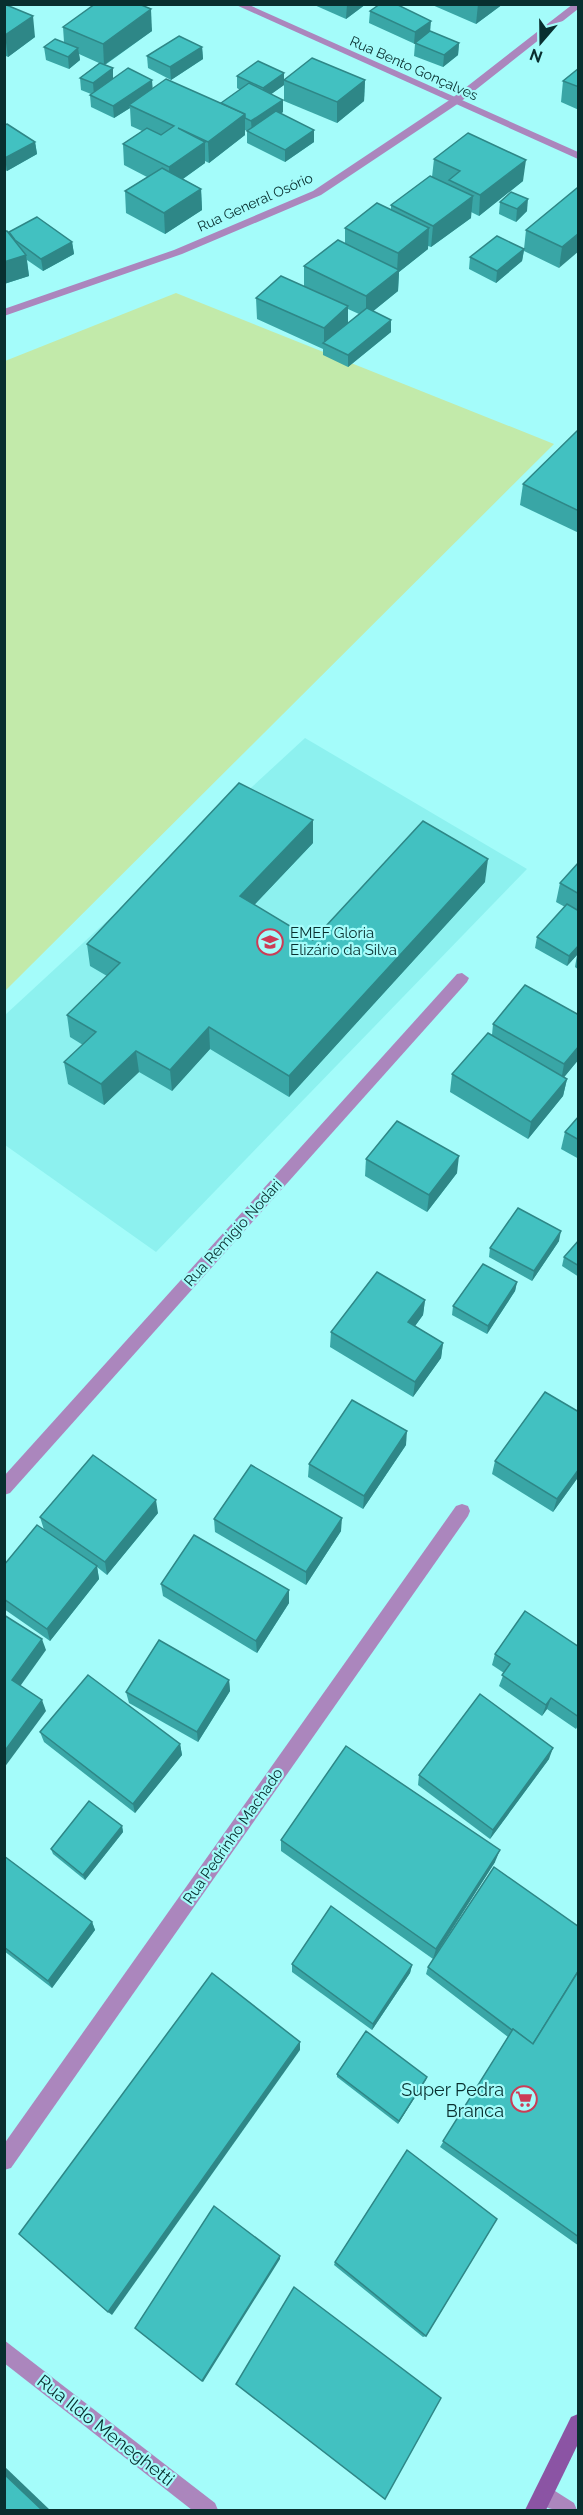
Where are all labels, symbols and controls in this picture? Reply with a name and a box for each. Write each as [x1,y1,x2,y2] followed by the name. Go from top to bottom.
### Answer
[511,12,571,72] north arrow
[348,33,481,104] street label: Rua Bento Gonçalves
[527,45,545,67] text: N
[195,169,315,235] street label: Rua General Osório
[290,924,397,959] place label: EMEF Gloria Elizário da Silva
[255,927,285,957] school or university icon: EMEF Gloria Elizário da Silva
[180,1176,286,1290] street label: Rua Remigio Nodari
[179,1765,287,1907] street label: Rua Pedrinho Machado
[401,2079,504,2121] place label: Super Pedra Branca
[509,2084,539,2114] supermarket icon: Super Pedra Branca
[33,2370,179,2490] street label: Rua Ildo Meneghetti

